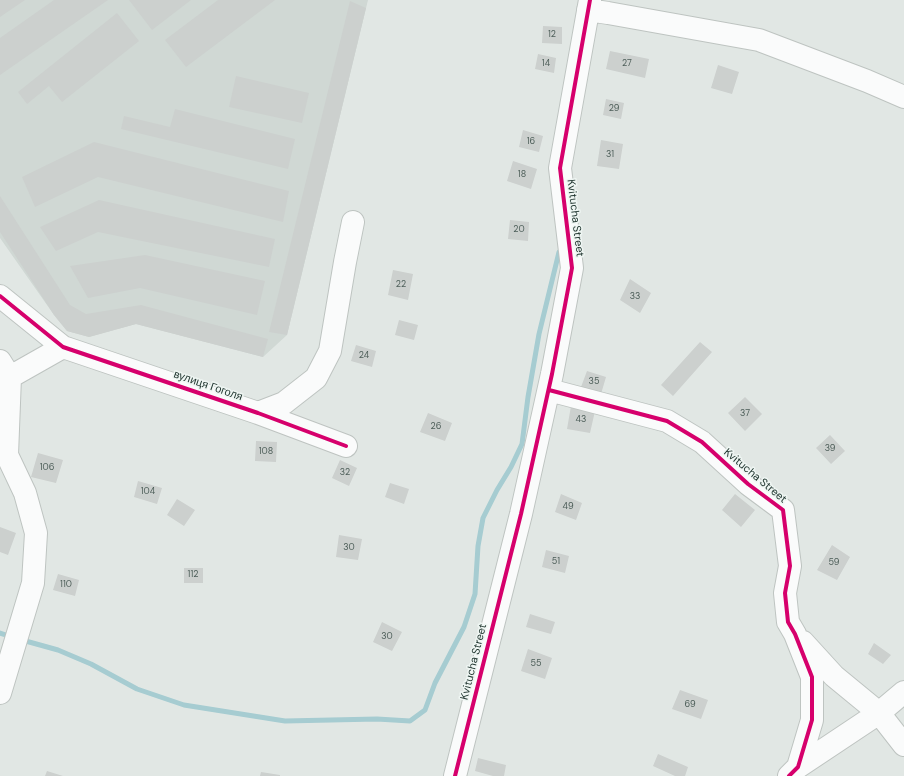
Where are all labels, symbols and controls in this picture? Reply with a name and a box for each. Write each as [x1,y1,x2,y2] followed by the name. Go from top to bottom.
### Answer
[548,30,556,40] house number: 12
[542,59,550,69] house number: 14
[622,59,632,69] house number: 27
[609,104,619,114] house number: 29
[527,137,535,147] house number: 16
[606,150,614,160] house number: 31
[518,170,526,180] house number: 18
[564,179,586,257] street label: Kvitucha Street
[513,225,525,235] house number: 20
[396,280,406,290] house number: 22
[630,292,640,302] house number: 33
[359,351,369,361] house number: 24
[172,368,244,404] street label: вулиця Гоголя
[589,377,599,387] house number: 35
[740,409,750,419] house number: 37
[576,415,586,425] house number: 43
[431,422,441,432] house number: 26
[825,444,835,454] house number: 39
[721,446,789,506] street label: Kvitucha Street
[259,447,273,457] house number: 108
[40,463,54,473] house number: 106
[340,468,350,478] house number: 32
[141,487,155,497] house number: 104
[562,502,574,512] house number: 49
[343,543,355,553] house number: 30
[552,557,560,567] house number: 51
[829,558,839,568] house number: 59
[188,570,198,580] house number: 112
[60,580,72,590] house number: 110
[458,623,490,701] street label: Kvitucha Street
[381,632,393,642] house number: 30
[531,659,541,669] house number: 55
[684,700,696,710] house number: 69

